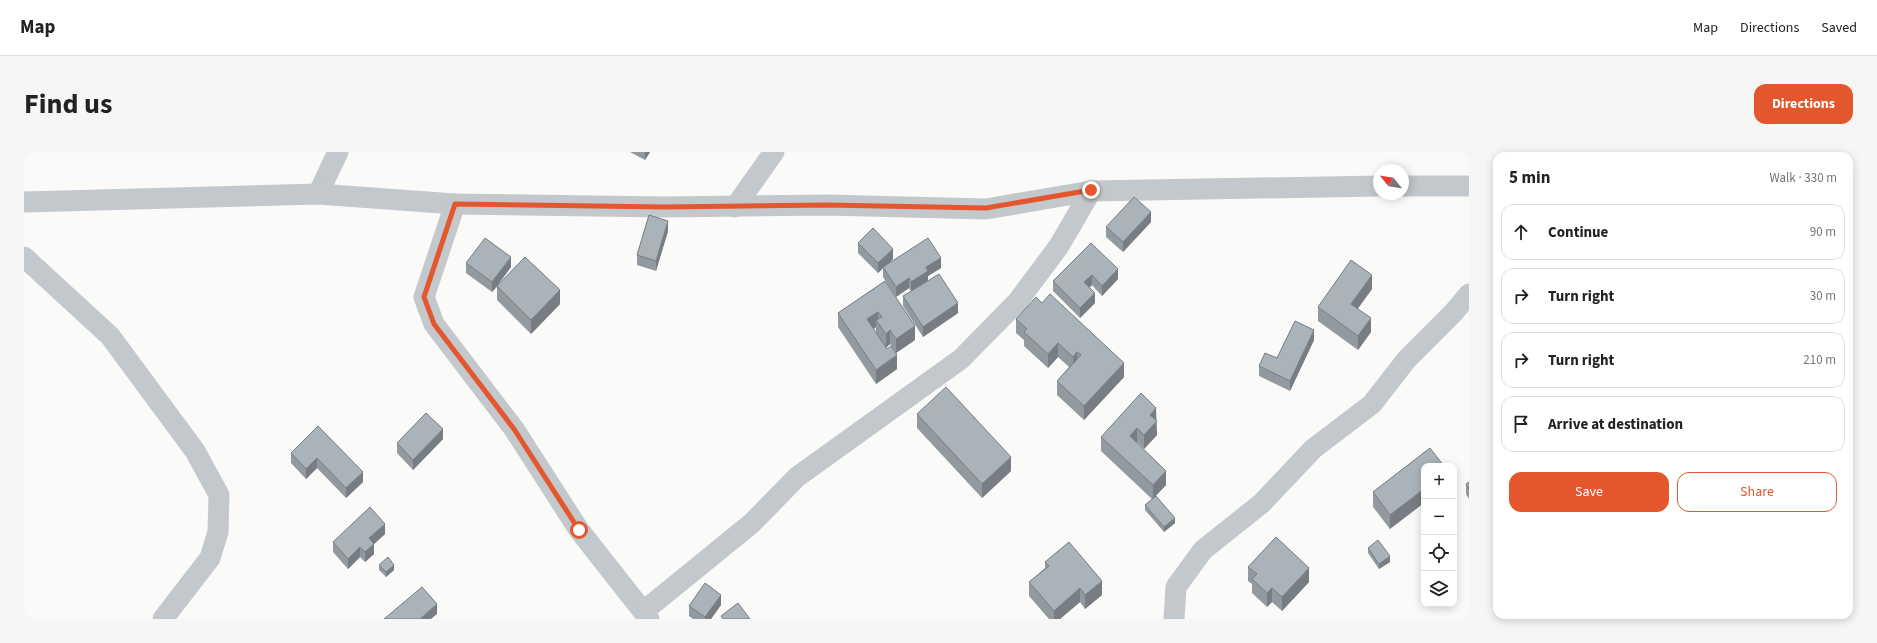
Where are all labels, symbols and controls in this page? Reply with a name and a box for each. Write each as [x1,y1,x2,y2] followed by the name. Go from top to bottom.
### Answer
[20,14,55,41] text: Map
[1693,18,1718,38] text: Map
[1740,18,1799,38] text: Directions
[1821,18,1857,38] text: Saved
[24,84,112,124] text: Find us
[1754,84,1853,124] button: Directions
[1373,164,1409,200] north arrow
[1509,166,1550,190] text: 5 min
[1769,169,1837,187] text: Walk · 330 m
[1082,181,1100,199] route end
[1510,221,1532,243] icon: ahead
[1548,222,1608,243] text: Continue
[1810,223,1836,241] text: 90 m
[1510,285,1532,307] icon: right
[1548,286,1614,307] text: Turn right
[1810,287,1836,305] text: 30 m
[1510,349,1532,371] icon: right
[1548,350,1614,371] text: Turn right
[1803,351,1836,369] text: 210 m
[1510,413,1532,435] icon: arrive
[1548,414,1683,435] text: Arrive at destination
[1421,463,1457,607] map controls
[1421,463,1457,499] button: +
[1509,472,1669,512] button: Save
[1677,472,1837,512] button: Share
[1421,499,1457,535] button: −
[570,521,588,539] route start
[1421,535,1457,571] button: locate
[1421,571,1457,607] button: layers

